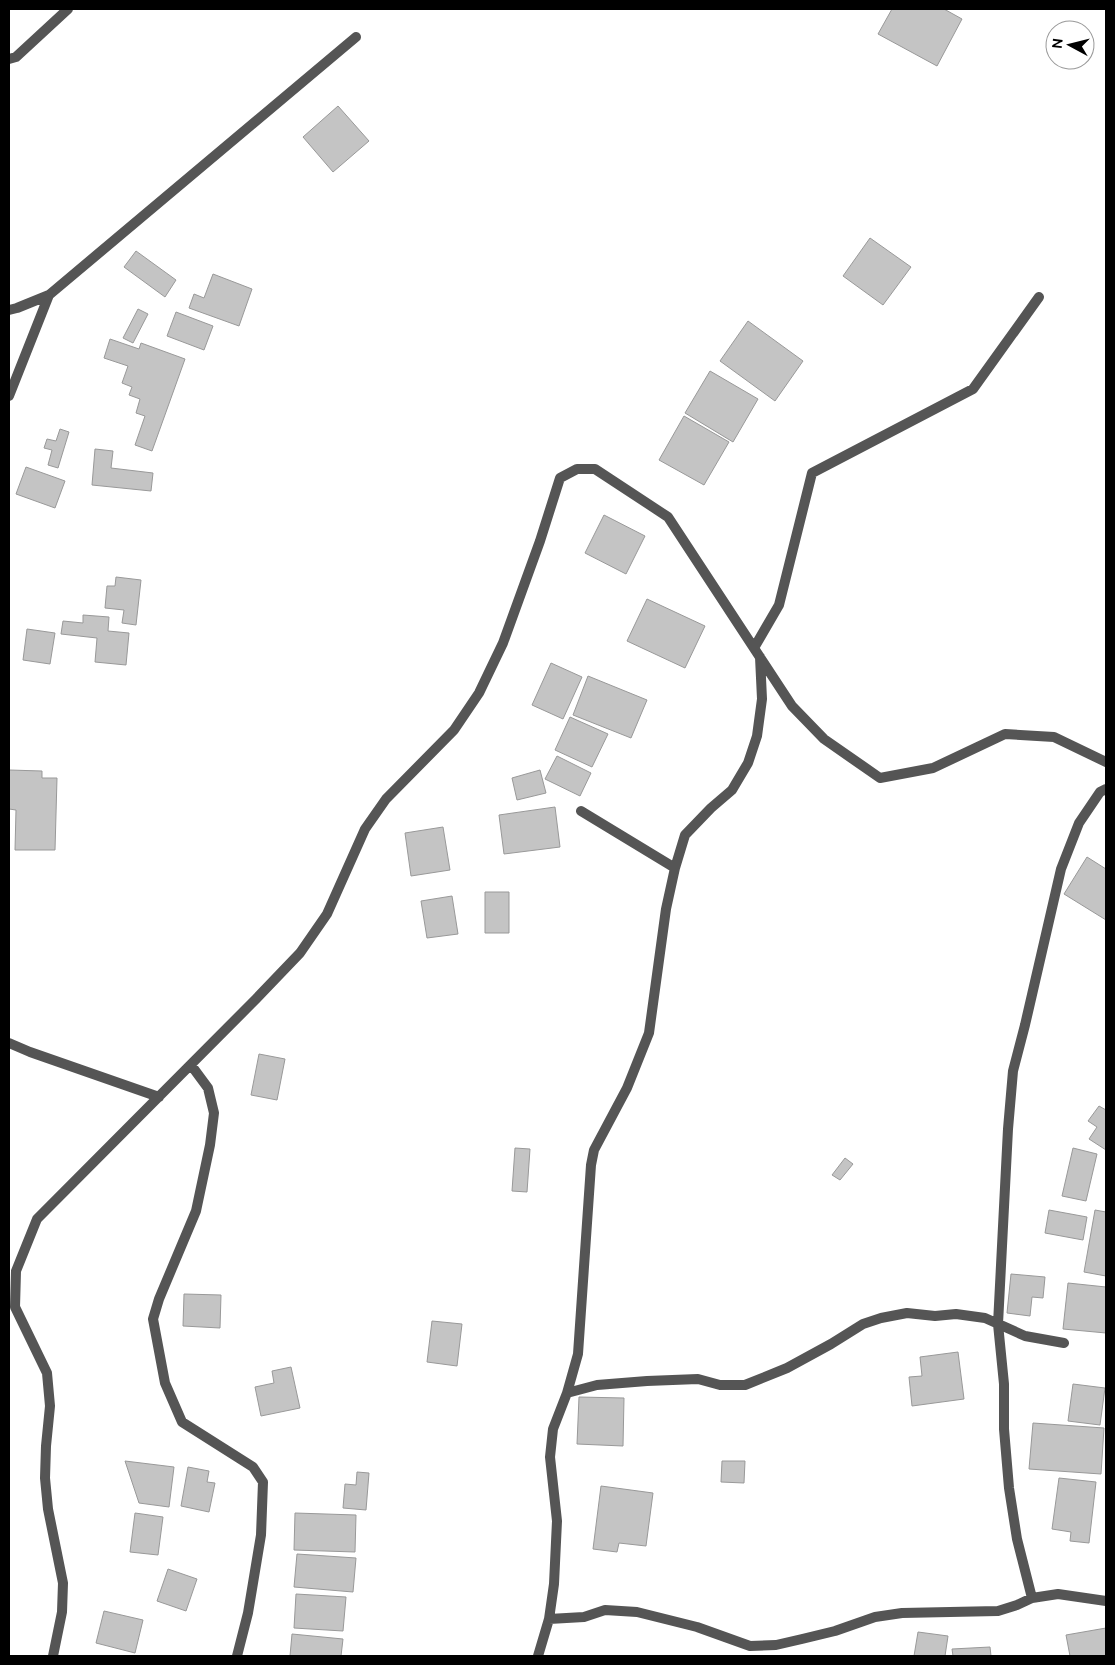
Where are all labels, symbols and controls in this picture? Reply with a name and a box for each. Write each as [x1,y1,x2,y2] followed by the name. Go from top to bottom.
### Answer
[1045,20,1095,70] north arrow
[1049,37,1066,50] text: N

